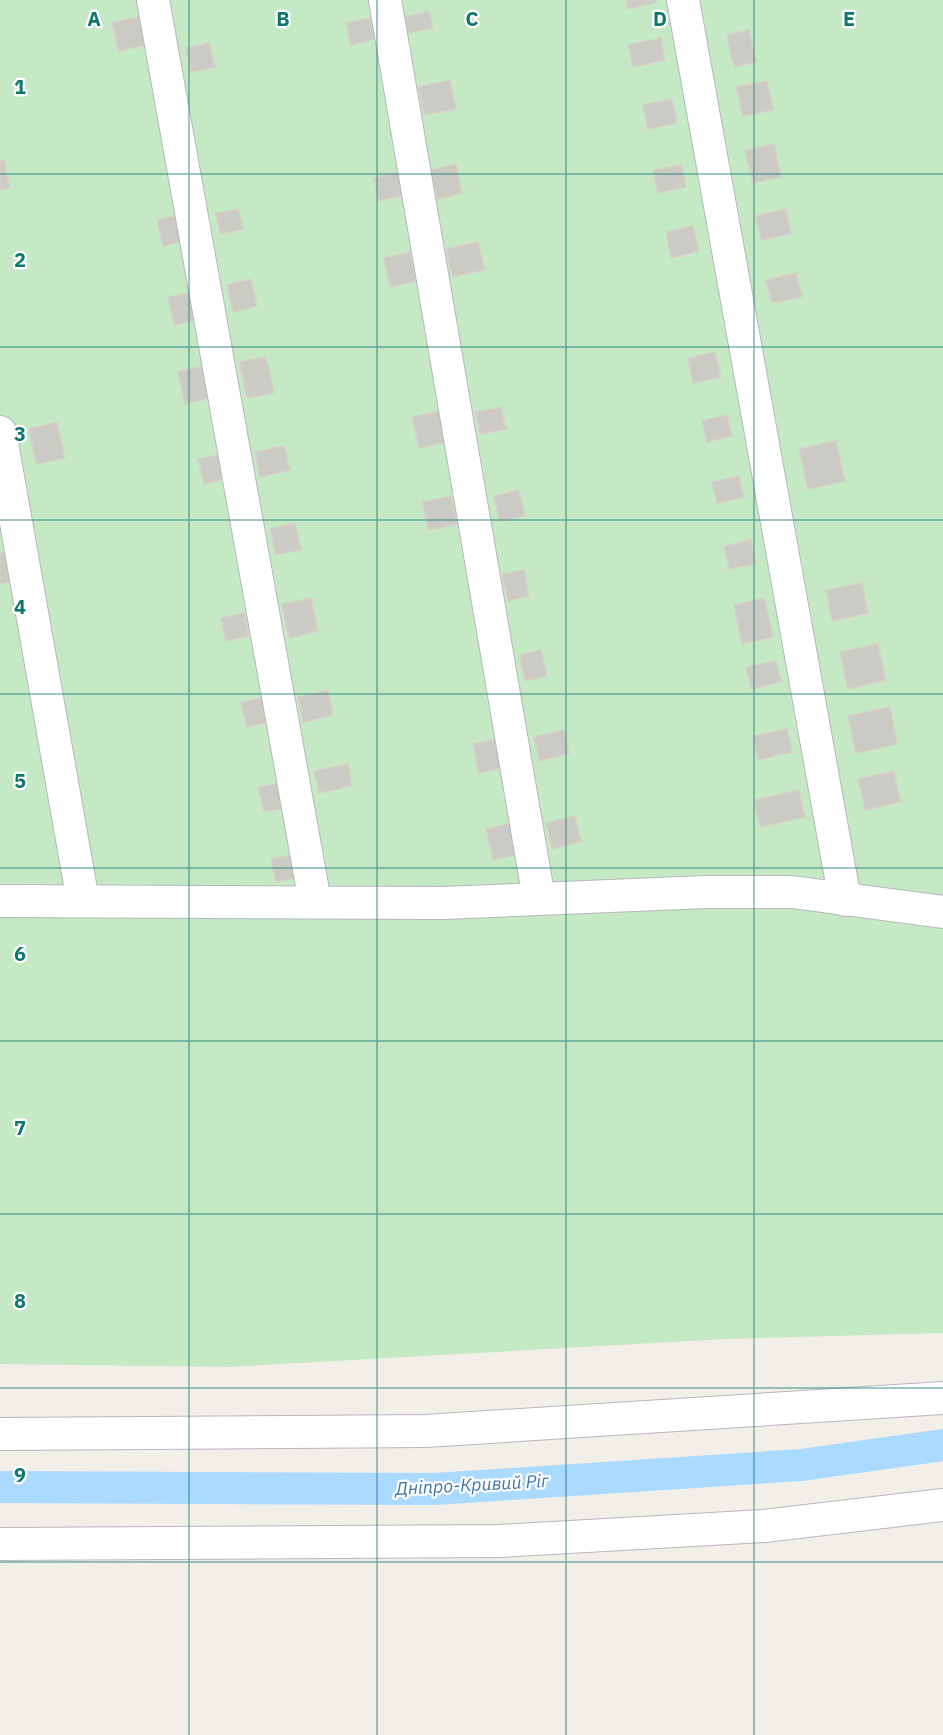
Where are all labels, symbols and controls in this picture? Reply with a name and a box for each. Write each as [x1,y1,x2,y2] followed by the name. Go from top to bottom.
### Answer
[87,5,101,32] text: A
[276,5,290,32] text: B
[465,5,479,32] text: C
[653,5,667,32] text: D
[843,5,855,32] text: E
[14,73,26,100] text: 1
[14,246,26,273] text: 2
[14,420,26,447] text: 3
[14,593,26,620] text: 4
[14,767,26,794] text: 5
[14,940,26,967] text: 6
[14,1114,26,1141] text: 7
[14,1287,26,1314] text: 8
[14,1461,26,1488] text: 9
[393,1469,551,1500] water label: Дніпро-Кривий Ріг

